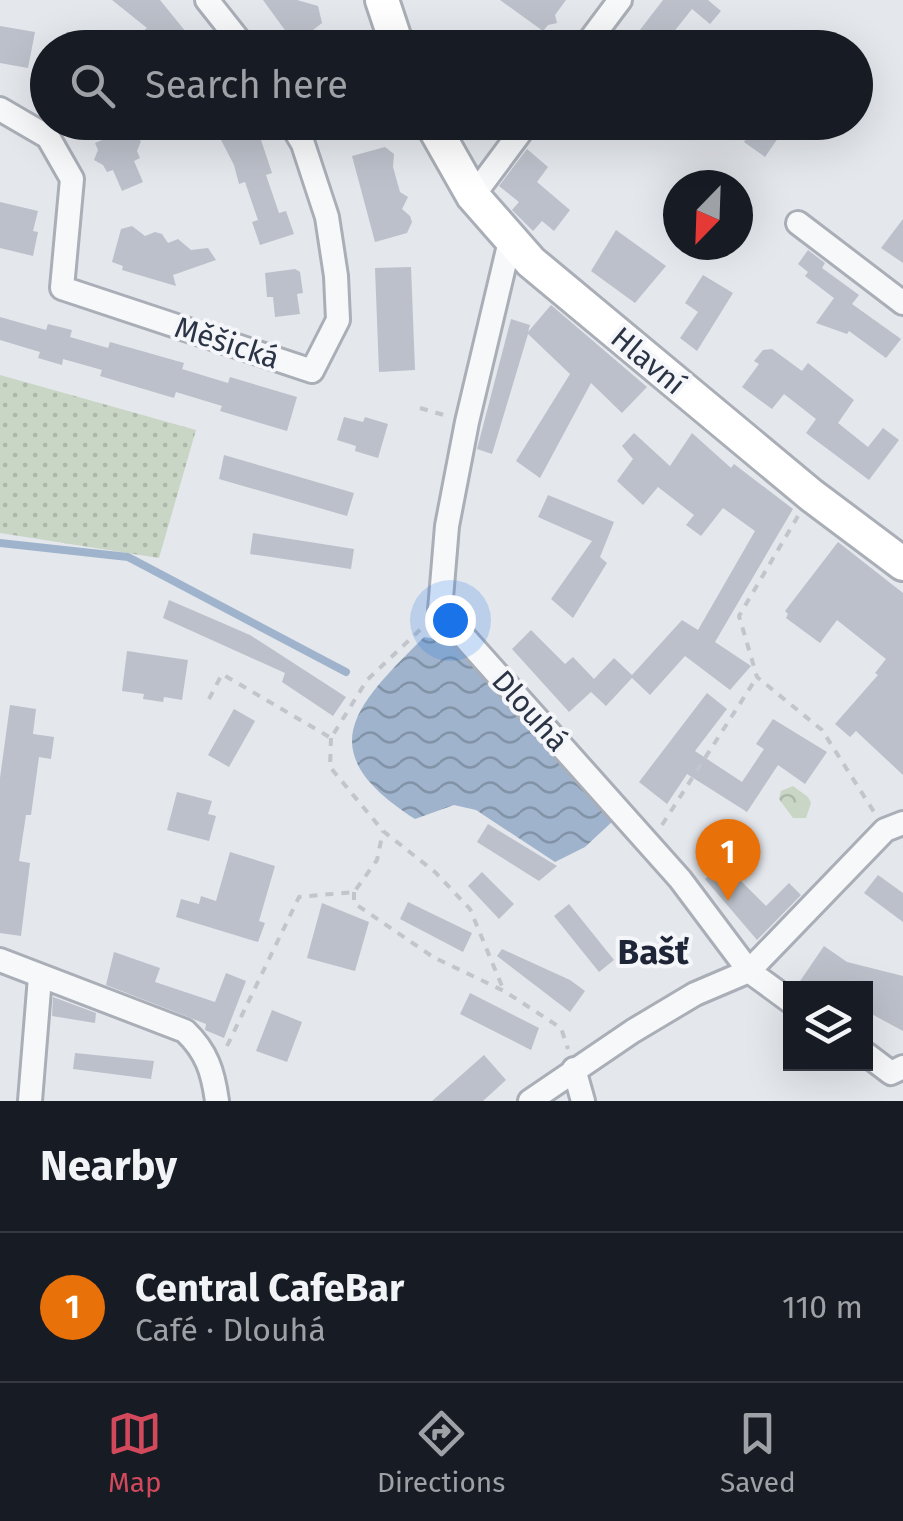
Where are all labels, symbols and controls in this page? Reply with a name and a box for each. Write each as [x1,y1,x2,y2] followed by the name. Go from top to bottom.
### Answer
[30,30,873,140] search box
[65,58,120,113] icon: search
[145,62,348,108] text: Search here
[663,170,753,260] north arrow
[170,309,284,377] street label: Měšická
[604,320,692,402] street label: Hlavní
[425,595,476,646] your location
[484,663,576,759] street label: Dlouhá
[696,818,760,901] pin: 1
[618,931,689,973] district label: Bašť
[783,981,873,1071] map controls
[783,981,873,1071] button: layers
[40,1141,177,1191] text: Nearby
[135,1265,404,1311] text: Central CafeBar
[65,1288,80,1326] text: 1
[782,1288,863,1326] text: 110 m
[135,1311,326,1349] text: Café · Dlouhá
[107,1406,162,1499] tab: Map
[377,1406,505,1499] tab: Directions
[720,1406,796,1499] tab: Saved

